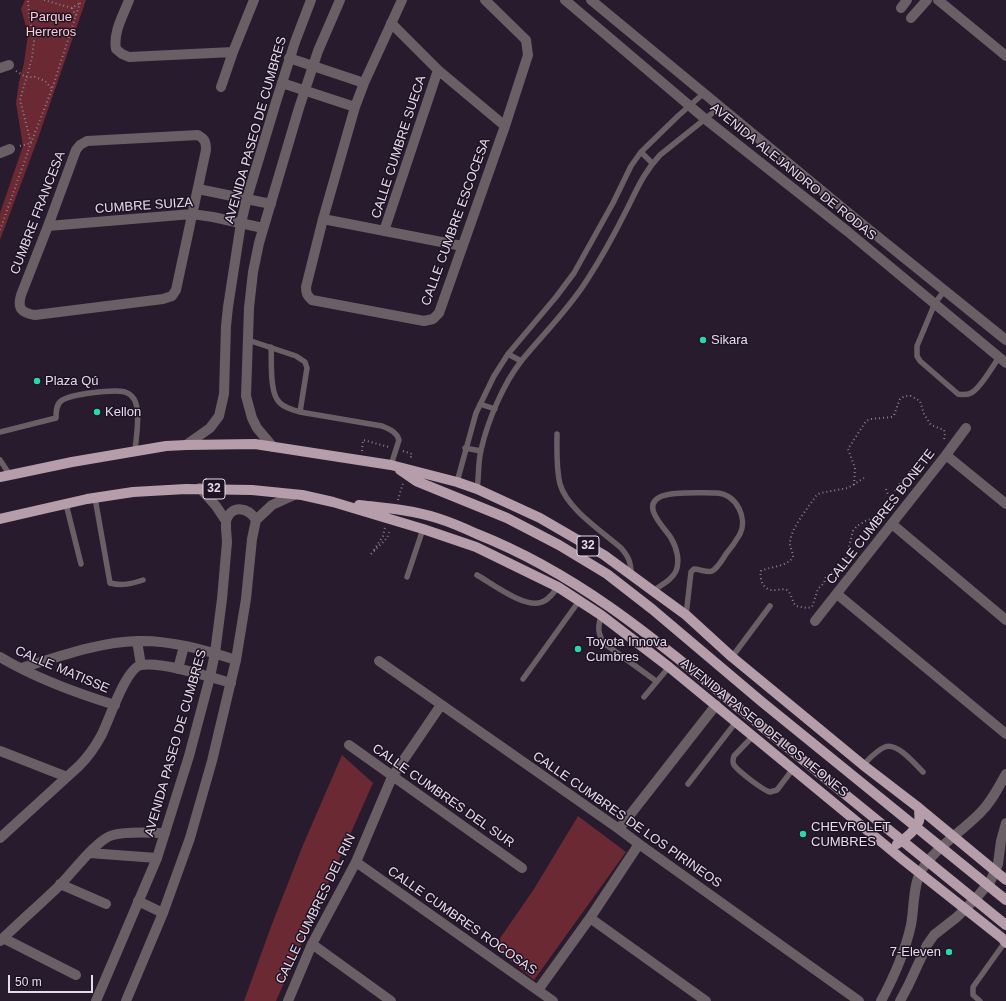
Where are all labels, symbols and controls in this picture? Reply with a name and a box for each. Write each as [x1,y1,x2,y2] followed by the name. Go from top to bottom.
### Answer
[26,9,76,40] park label: Parque Herreros
[222,35,290,225] street label: AVENIDA PASEO DE CUMBRES
[368,73,430,221] street label: CALLE CUMBRE SUECA
[707,100,879,244] street label: AVENIDA ALEJANDRO DE RODAS
[418,136,494,308] street label: CALLE CUMBRE ESCOCESA
[7,149,69,277] street label: CUMBRE FRANCESA
[94,195,194,217] street label: CUMBRE SUIZA
[711,332,748,348] place label: Sikara
[698,335,708,345] marker: Sikara
[45,373,98,389] place label: Plaza Qú
[32,376,42,386] marker: Plaza Qú
[105,404,141,420] place label: Kellon
[92,407,102,417] marker: Kellon
[823,446,939,588] street label: CALLE CUMBRES BONETE
[203,479,225,499] road number: 32
[577,536,599,556] road number: 32
[586,634,667,665] place label: Toyota Innova Cumbres
[13,643,111,697] street label: CALLE MATISSE
[573,644,583,654] marker: Toyota Innova Cumbres
[142,648,210,838] street label: AVENIDA PASEO DE CUMBRES
[677,655,851,801] street label: AVENIDA PASEO DE LOS LEONES
[369,741,517,851] street label: CALLE CUMBRES DEL SUR
[530,749,724,891] street label: CALLE CUMBRES DE LOS PIRINEOS
[811,819,890,850] place label: CHEVROLET CUMBRES
[798,829,808,839] marker: CHEVROLET CUMBRES
[273,832,359,986] street label: CALLE CUMBRES DEL RIN
[384,863,540,979] street label: CALLE CUMBRES ROCOSAS
[890,944,941,960] place label: 7-Eleven
[944,947,954,957] marker: 7-Eleven
[10,967,95,993] scale bar
[15,975,42,989] text: 50 m

